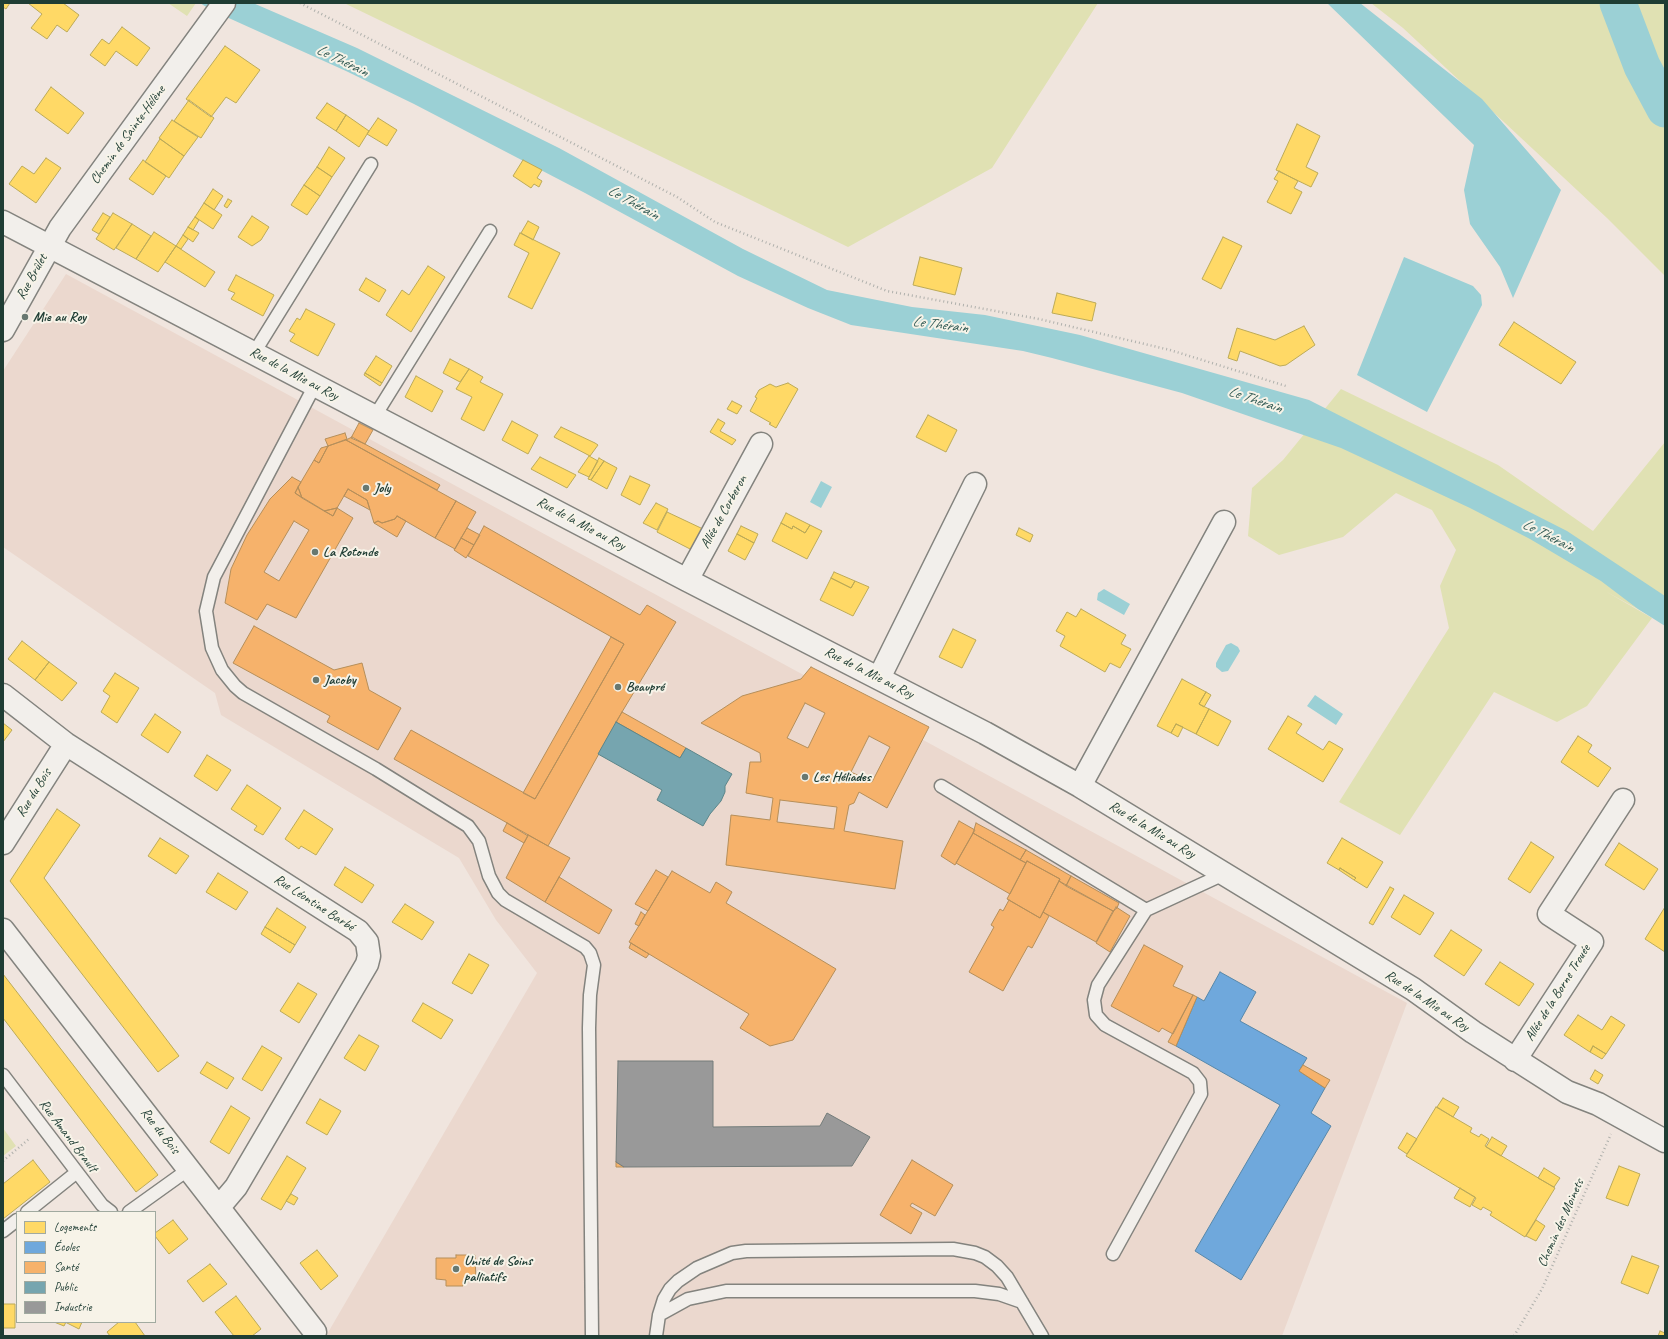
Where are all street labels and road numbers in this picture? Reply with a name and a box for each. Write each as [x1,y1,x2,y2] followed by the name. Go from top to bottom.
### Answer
[87,82,169,188] street label: Chemin de Sainte-Hélène
[13,251,51,303] street label: Rue Brûlet
[247,344,341,404] street label: Rue de la Mie au Roy
[697,472,751,552] street label: Allée de Corberon
[534,494,628,554] street label: Rue de la Mie au Roy
[822,643,916,703] street label: Rue de la Mie au Roy
[13,766,55,820] street label: Rue du Bois
[1106,798,1198,862] street label: Rue de la Mie au Roy
[271,871,357,935] street label: Rue Léontine Barbé
[1522,942,1594,1044] street label: Allée de la Borne Trouée
[1382,967,1472,1035] street label: Rue de la Mie au Roy
[35,1096,101,1176] street label: Rue Amand Brault
[137,1105,183,1157] street label: Rue du Bois
[1534,1176,1588,1270] street label: Chemin des Moinets

